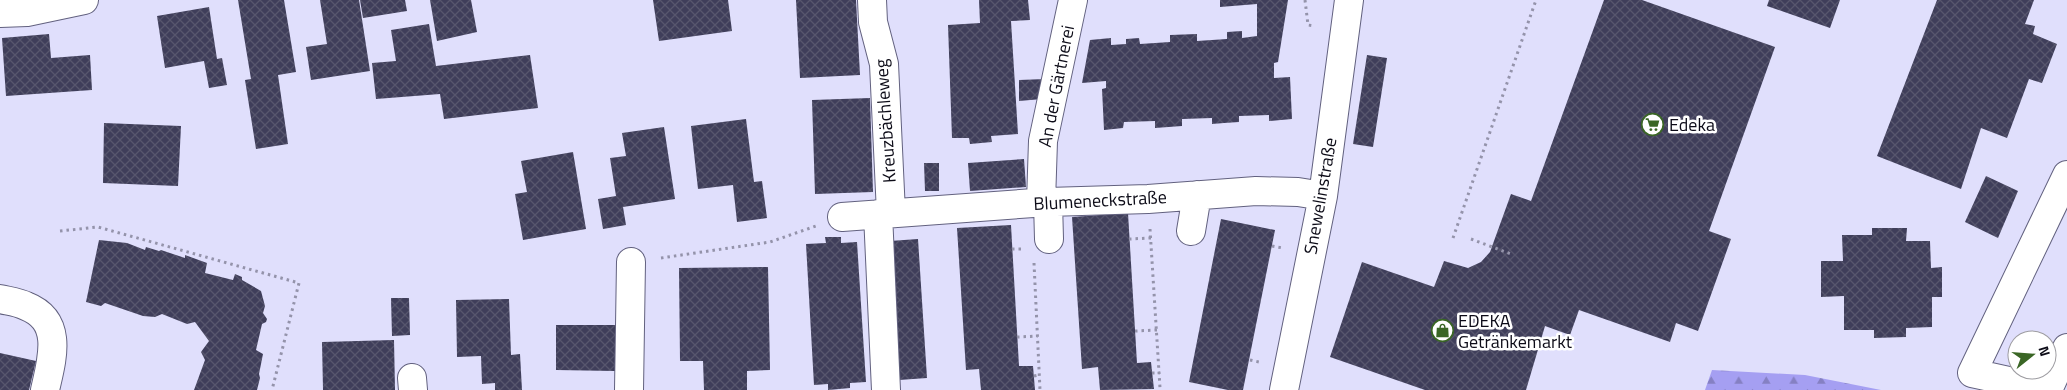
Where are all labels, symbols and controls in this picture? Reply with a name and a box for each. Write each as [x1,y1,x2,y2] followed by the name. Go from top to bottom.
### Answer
[1031,23,1081,149] street label: An der Gärtnerei
[867,58,903,184] street label: Kreuzbächleweg
[1669,111,1715,138] place label: Edeka
[1641,112,1665,136] supermarket icon: Edeka
[1296,135,1344,257] street label: Snewelinstraße
[1033,183,1167,217] street label: Blumeneckstraße
[1458,307,1573,355] place label: EDEKA Getränkemarkt
[1430,318,1454,342] shop icon: EDEKA Getränkemarkt
[2007,330,2057,380] north arrow
[2033,343,2056,359] text: N

